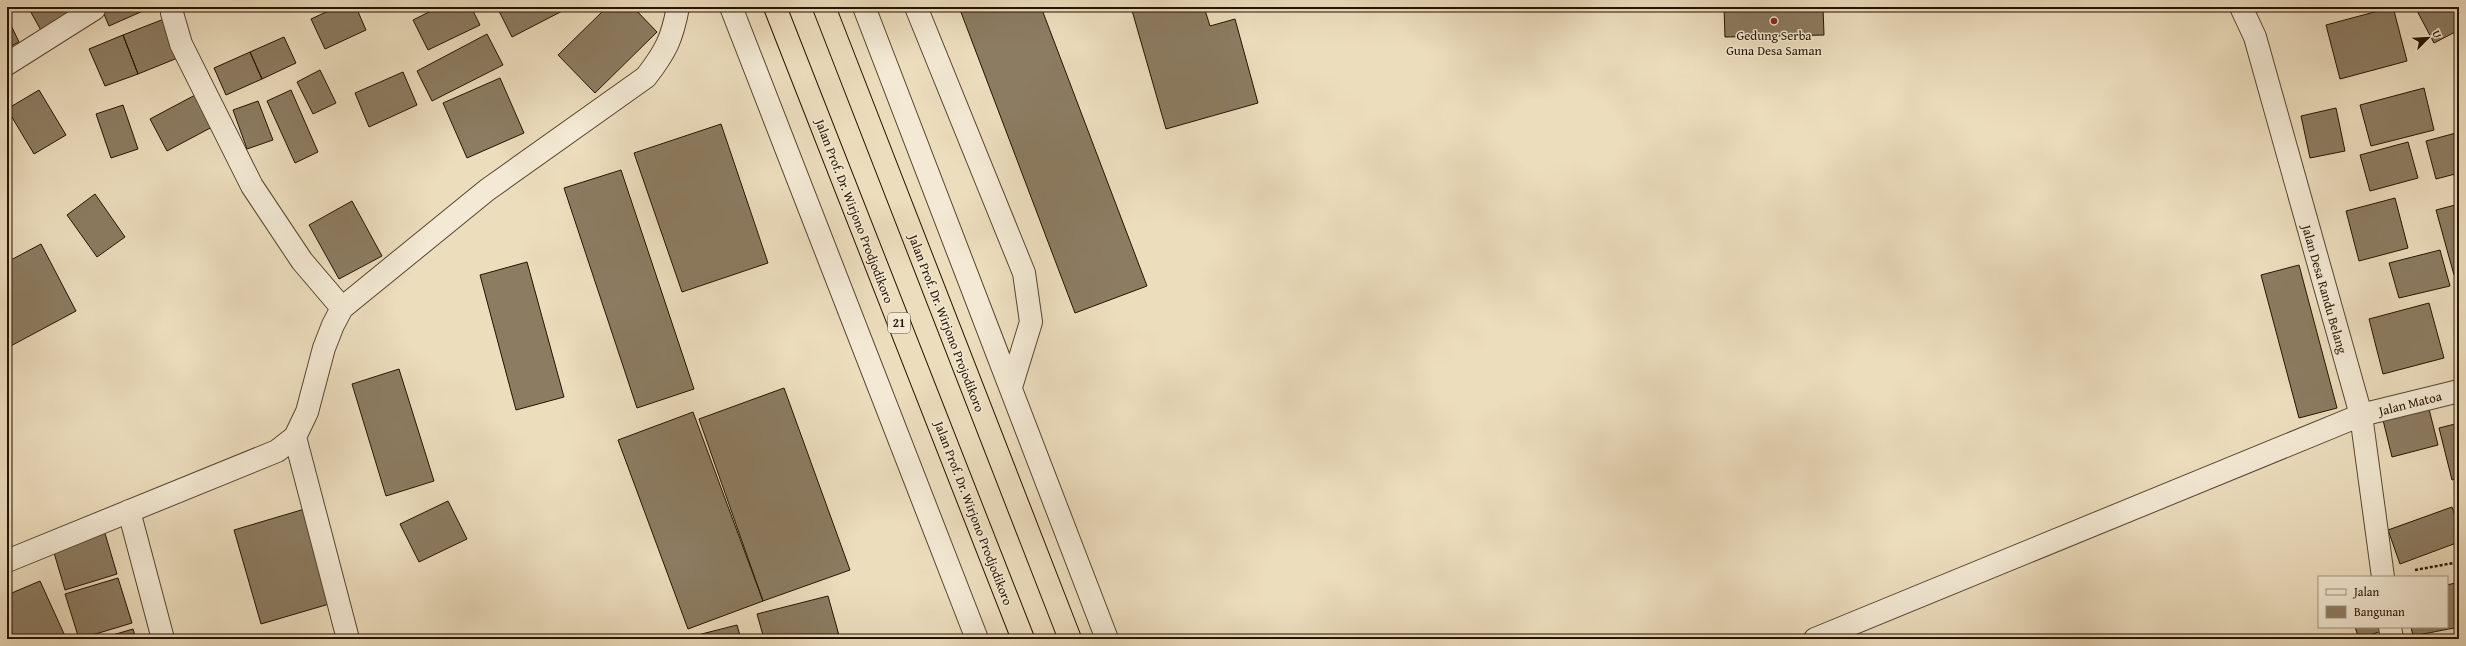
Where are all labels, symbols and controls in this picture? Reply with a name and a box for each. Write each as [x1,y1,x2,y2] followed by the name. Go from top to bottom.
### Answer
[1769,16,1779,26] marker: Gedung Serba Guna Desa Saman
[2408,18,2448,58] north arrow
[1726,26,1823,60] place label: Gedung Serba Guna Desa Saman
[2428,27,2446,41] text: U
[810,115,899,306] street label: Jalan Prof. Dr. Wirjono Prodjodikoro
[2296,221,2352,356] street label: Jalan Desa Randu Belang
[903,230,989,415] street label: Jalan Prof. Dr. Wirjono Projodikoro
[888,313,910,333] road number: 21
[2375,386,2444,421] street label: Jalan Matoa
[929,417,1018,608] street label: Jalan Prof. Dr. Wirjono Prodjodikoro
[2318,576,2448,628] legend
[2352,583,2379,600] text: Jalan
[2354,603,2405,620] text: Bangunan

